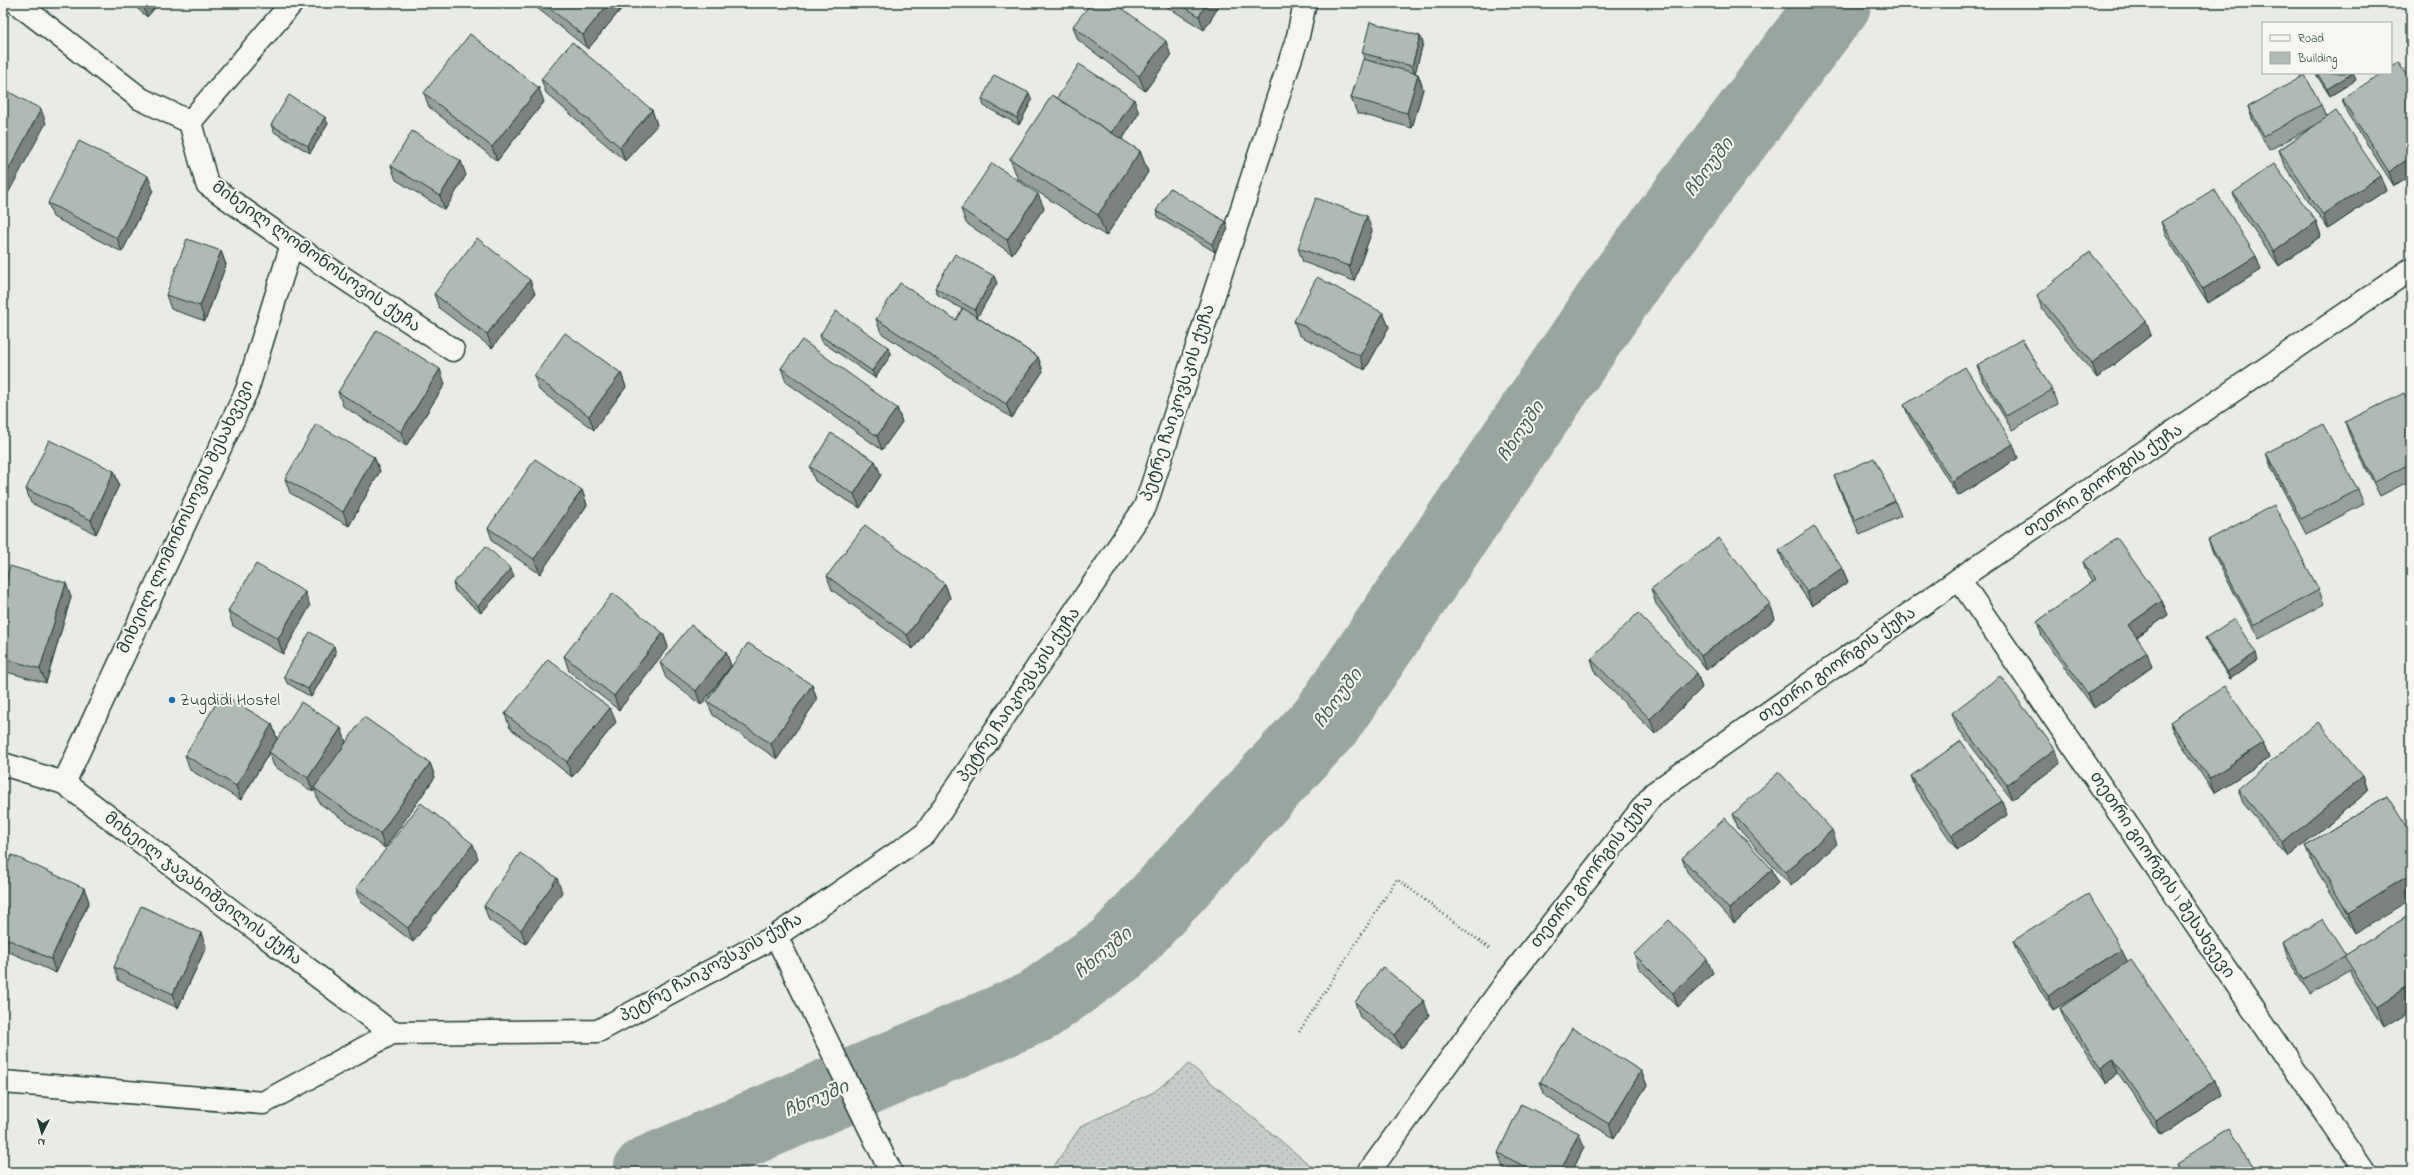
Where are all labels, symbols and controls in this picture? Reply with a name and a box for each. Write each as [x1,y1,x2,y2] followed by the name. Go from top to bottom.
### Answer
[2262,22,2392,74] legend
[2298,30,2324,48] text: Road
[2297,50,2337,69] text: Building
[1679,133,1741,203] water label: ჩხოუში
[206,175,426,339] street label: მიხეილ ლომონოსოვის ქუჩა
[1134,301,1222,505] street label: პეტრე ჩაიკოვსკის ქუჩა
[111,376,261,658] street label: მიხეილ ლომონოსოვის შესახვევი
[1492,396,1552,467] water label: ჩხოუში
[2018,418,2188,544] street label: თეთრი გიორგის ქუჩა
[1753,601,1921,729] street label: თეთრი გიორგის ქუჩა
[951,603,1087,787] street label: პეტრე ჩაიკოვსკის ქუჩა
[1308,663,1370,734] water label: ჩხოუში
[180,688,280,715] place label: Zugdidi Hostel
[167,695,177,705] marker: Zugdidi Hostel
[2083,766,2241,984] street label: თეთრი გიორგის I შესახვევი
[1524,790,1660,954] street label: თეთრი გიორგის ქუჩა
[99,806,307,972] street label: მიხეილ ჯავახიშვილის ქუჩა
[615,907,807,1029] street label: პეტრე ჩაიკოვსკის ქუჩა
[1070,922,1139,986] water label: ჩხოუში
[781,1074,854,1125] water label: ჩხოუში
[22,1113,62,1153] north arrow
[37,1134,46,1150] text: N

